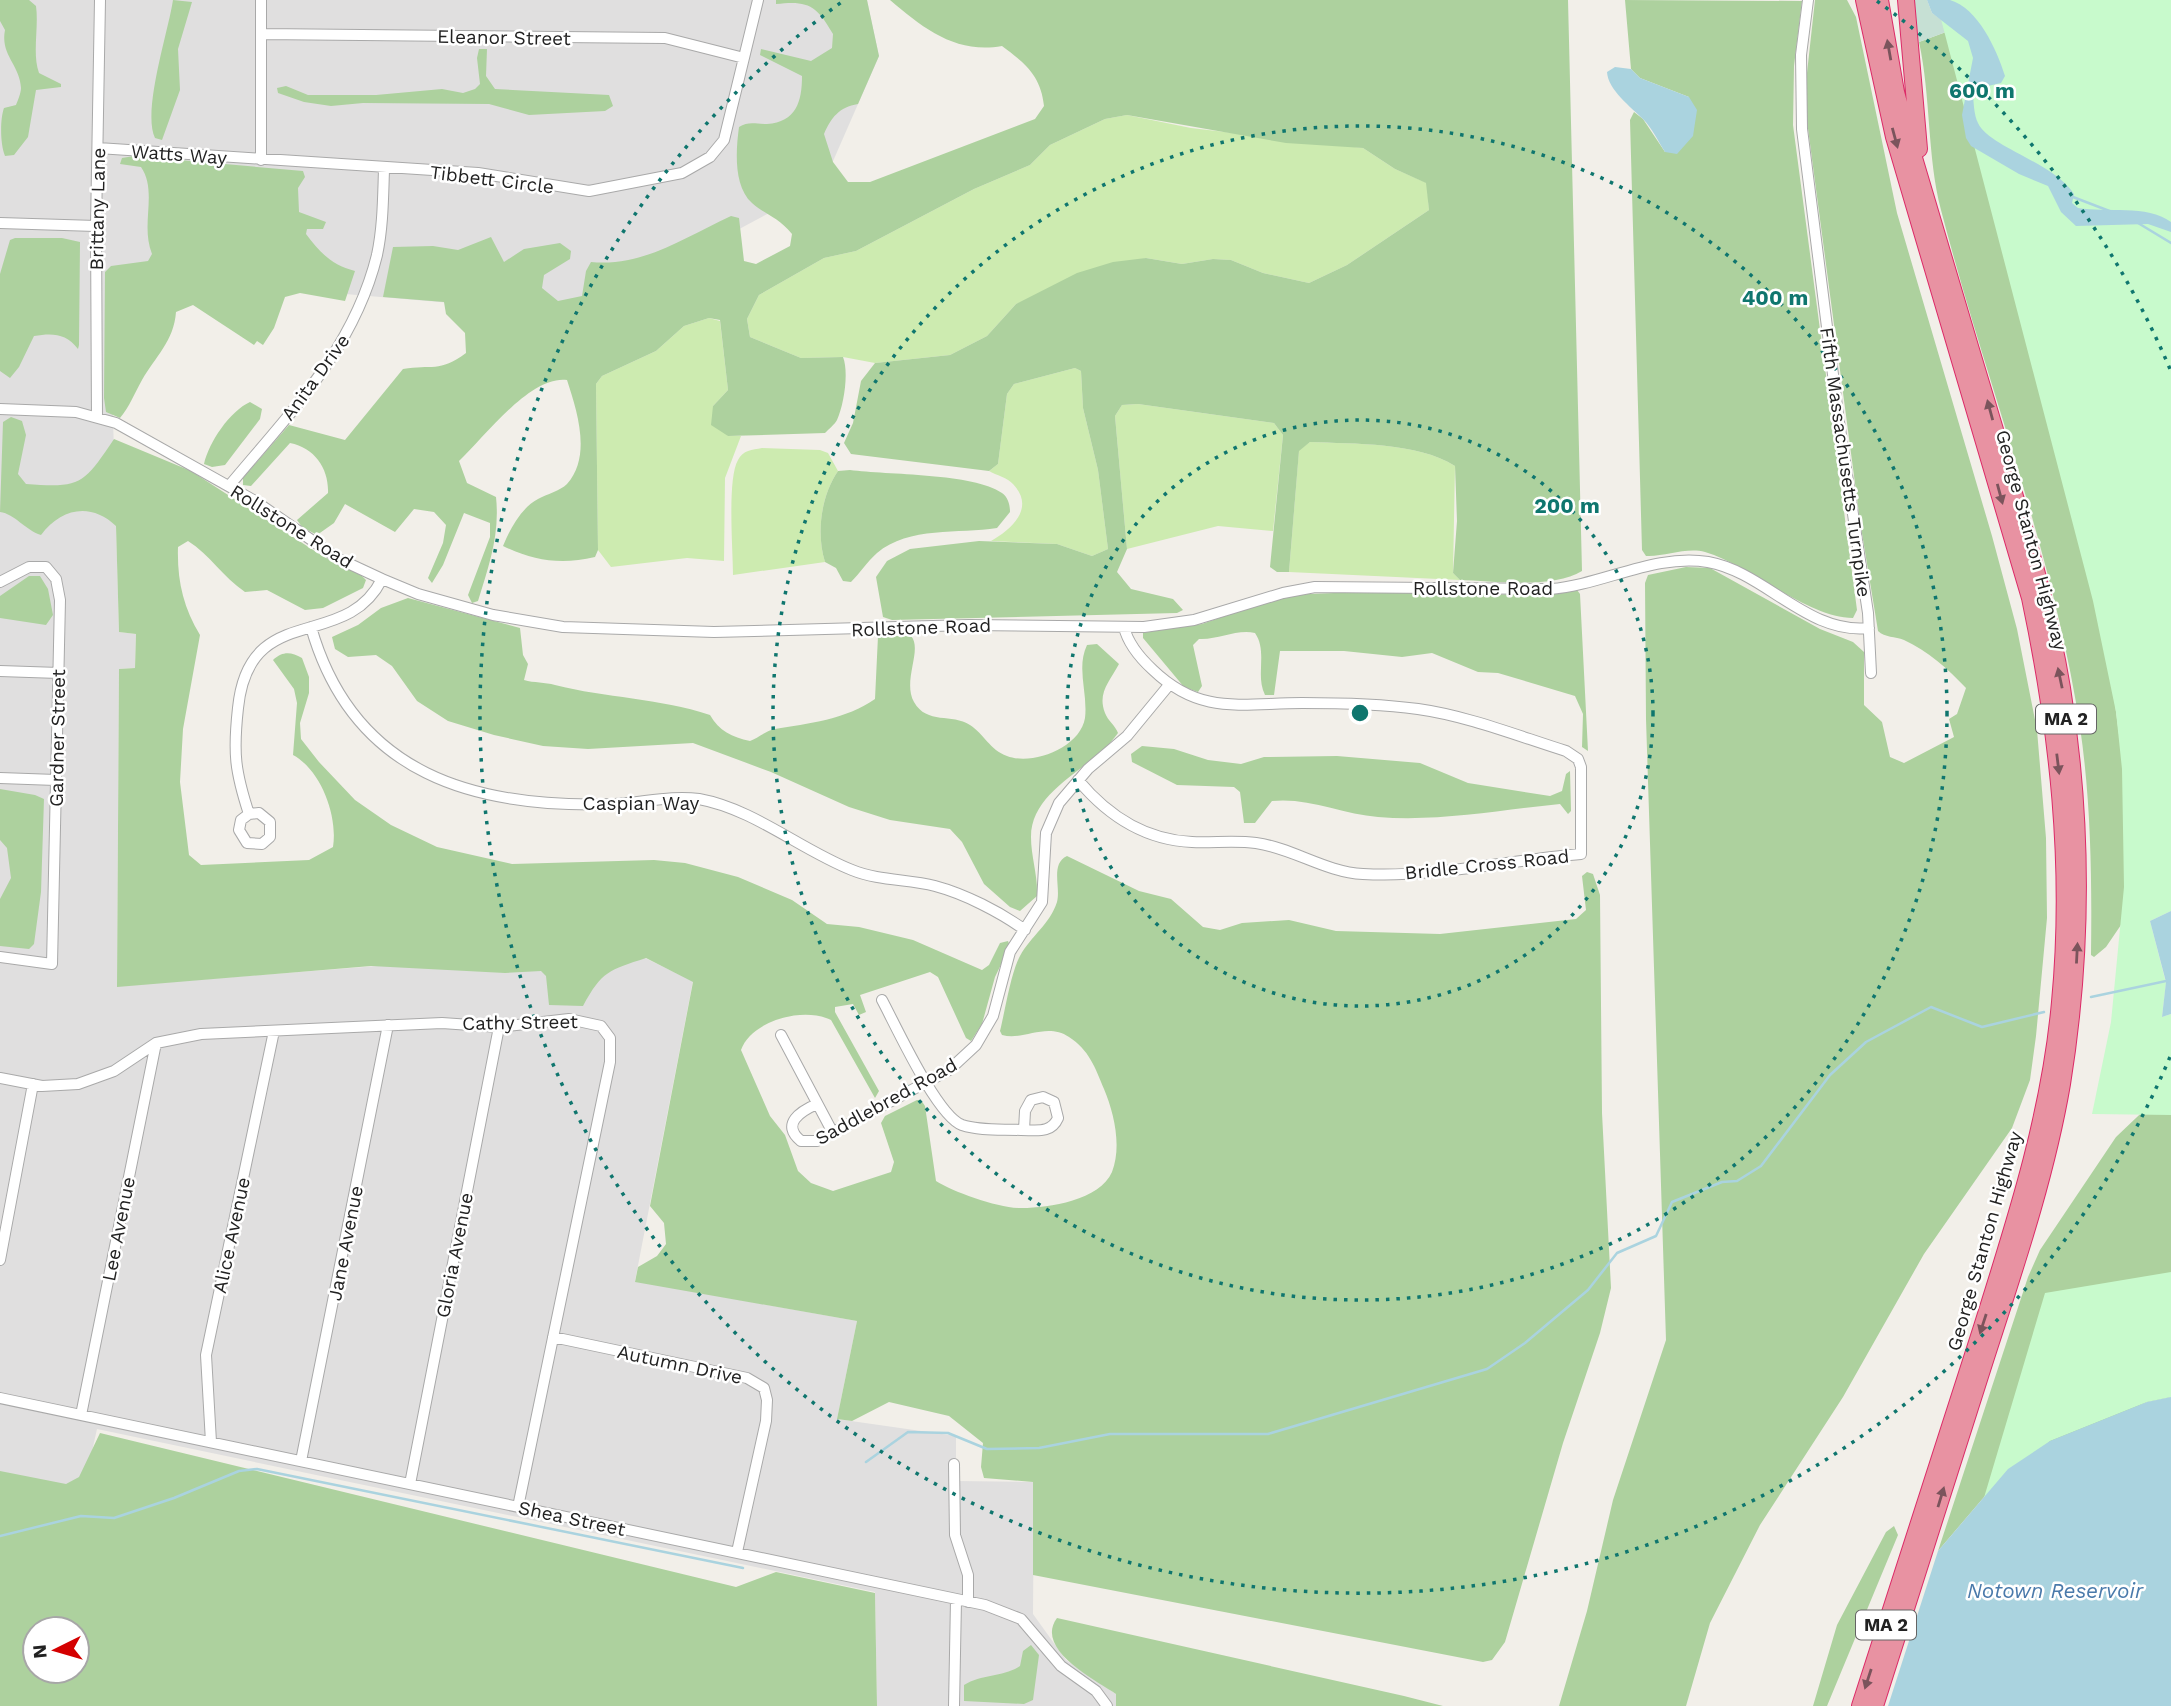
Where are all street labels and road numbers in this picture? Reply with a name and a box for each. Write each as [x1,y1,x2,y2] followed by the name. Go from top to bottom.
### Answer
[437,25,571,50] street label: Eleanor Street
[130,140,228,169] street label: Watts Way
[85,147,110,271] street label: Brittany Lane
[429,160,555,199] street label: Tibbett Circle
[1815,326,1876,599] street label: Fifth Massachusetts Turnpike
[276,330,355,425] street label: Anita Drive
[1991,427,2072,653] street label: George Stanton Highway
[226,479,357,573] street label: Rollstone Road
[1413,577,1553,600] street label: Rollstone Road
[851,614,992,641] street label: Rollstone Road
[45,669,70,807] street label: Gardner Street
[2036,704,2096,734] road number: MA 2
[583,792,700,815] street label: Caspian Way
[1404,844,1570,885] street label: Bridle Cross Road
[462,1010,578,1035] street label: Cathy Street
[811,1053,961,1150] street label: Saddlebred Road
[1942,1128,2027,1354] street label: George Stanton Highway
[97,1175,140,1283] street label: Lee Avenue
[208,1175,255,1295] street label: Alice Avenue
[323,1184,368,1303] street label: Jane Avenue
[431,1191,478,1320] street label: Gloria Avenue
[615,1340,745,1389] street label: Autumn Drive
[516,1496,628,1541] street label: Shea Street
[1856,1610,1916,1640] road number: MA 2

